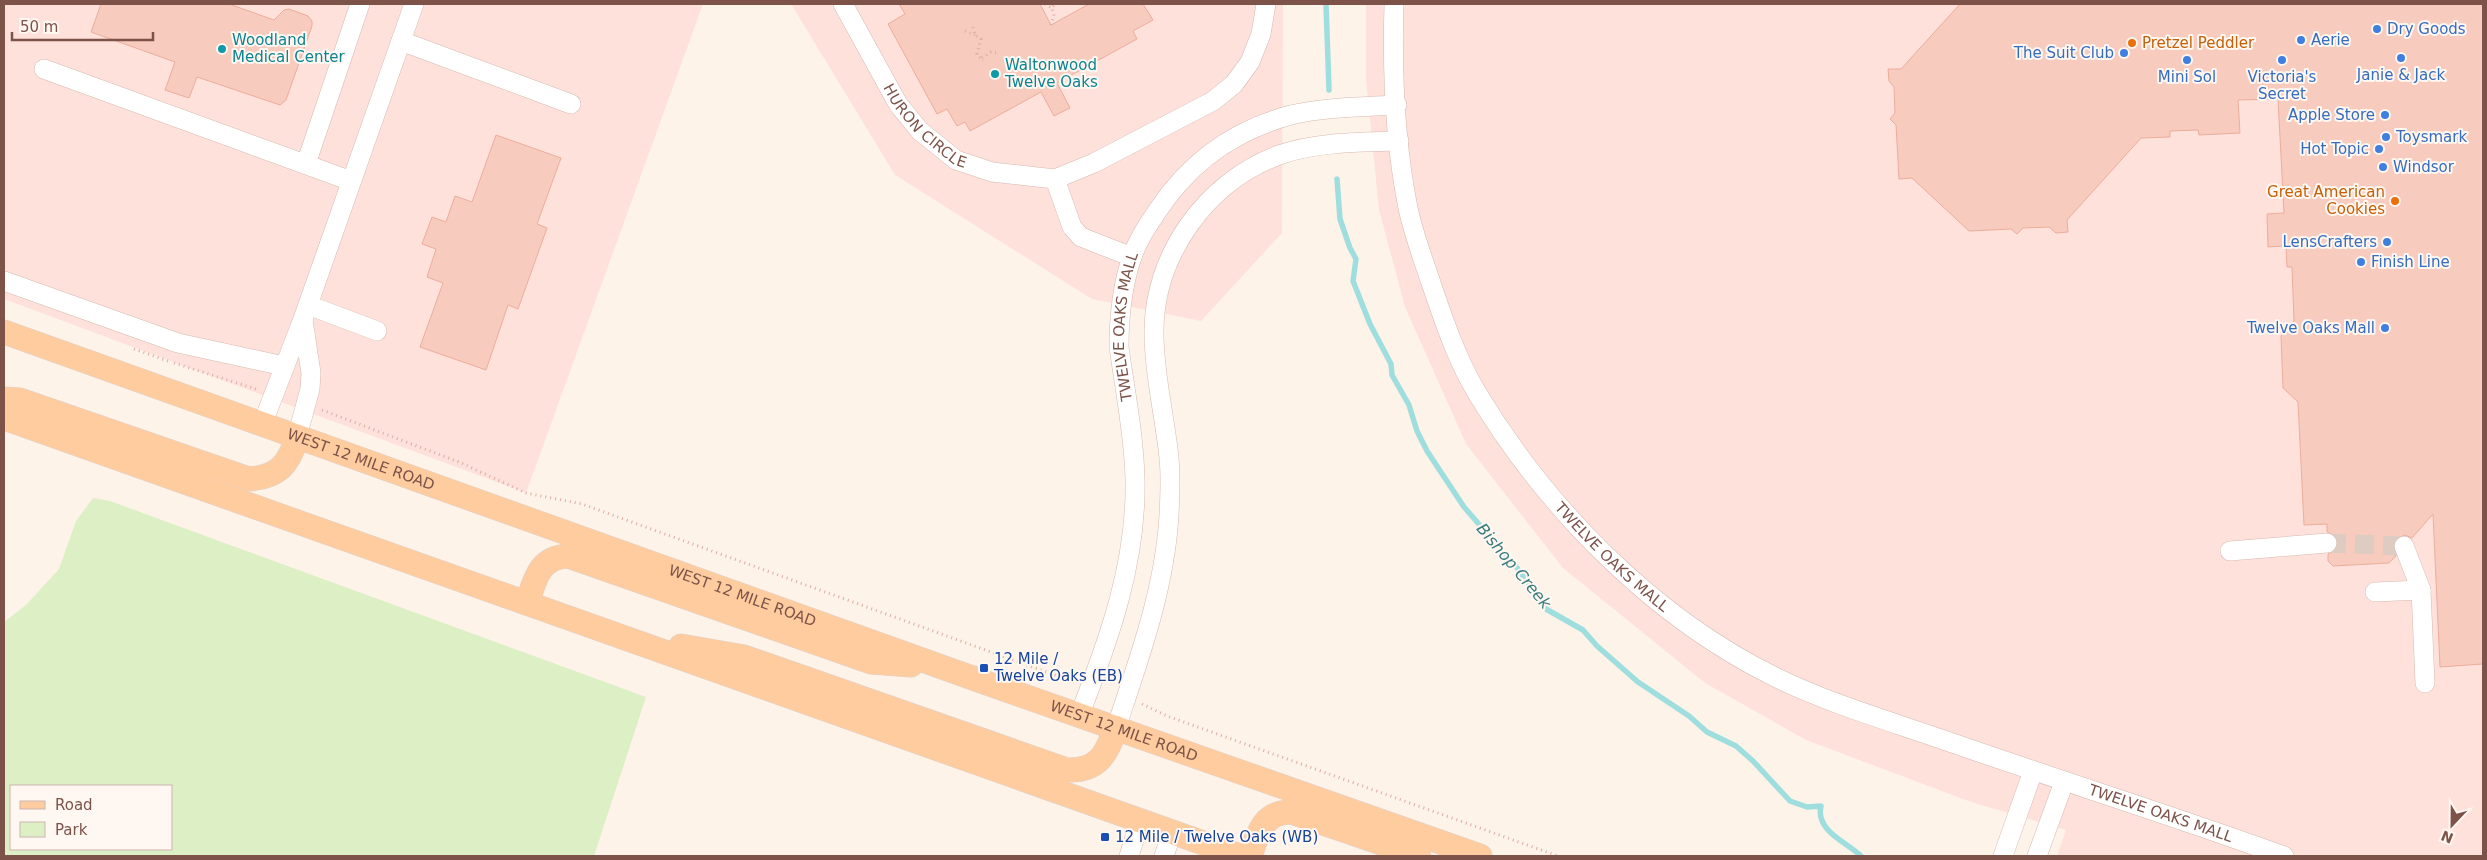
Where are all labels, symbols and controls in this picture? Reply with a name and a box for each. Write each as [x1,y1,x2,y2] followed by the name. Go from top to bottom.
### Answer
[12,10,154,42] scale bar
[20,18,58,36] text: 50 m
[2387,20,2466,38] place label: Dry Goods
[2371,23,2383,35] marker: Dry Goods
[232,31,346,66] place label: Woodland Medical Center
[2311,31,2350,49] place label: Aerie
[2142,34,2255,52] place label: Pretzel Peddler
[2295,34,2307,46] marker: Aerie
[2126,37,2138,49] marker: Pretzel Peddler
[216,43,228,55] marker: Woodland Medical Center
[2013,44,2114,62] place label: The Suit Club
[2118,47,2130,59] marker: The Suit Club
[2395,52,2407,64] marker: Janie & Jack
[2181,54,2193,66] marker: Mini Sol
[2276,54,2288,66] marker: Victoria's Secret
[1004,56,1098,91] place label: Waltonwood Twelve Oaks
[2356,66,2445,84] place label: Janie & Jack
[989,68,1001,80] marker: Waltonwood Twelve Oaks
[2158,68,2216,86] place label: Mini Sol
[2248,68,2317,103] place label: Victoria's Secret
[880,81,969,172] street label: HURON CIRCLE
[2288,106,2375,124] place label: Apple Store
[2379,109,2391,121] marker: Apple Store
[2395,128,2467,146] place label: Toysmark
[2380,131,2392,143] marker: Toysmark
[2300,140,2369,158] place label: Hot Topic
[2373,143,2385,155] marker: Hot Topic
[2393,158,2455,176] place label: Windsor
[2377,161,2389,173] marker: Windsor
[2267,183,2385,218] place label: Great American Cookies
[2389,195,2401,207] marker: Great American Cookies
[2282,233,2377,251] place label: LensCrafters
[2381,236,2393,248] marker: LensCrafters
[1110,249,1142,403] street label: TWELVE OAKS MALL
[2371,253,2450,271] place label: Finish Line
[2355,256,2367,268] marker: Finish Line
[2246,319,2375,337] place label: Twelve Oaks Mall
[2379,322,2391,334] marker: Twelve Oaks Mall
[285,425,437,494] street label: WEST 12 MILE ROAD
[1550,498,1673,616] street label: TWELVE OAKS MALL
[1473,519,1556,613] water label: Bishop Creek
[666,561,819,630] street label: WEST 12 MILE ROAD
[993,650,1123,685] place label: 12 Mile / Twelve Oaks (EB)
[978,662,990,674] marker: 12 Mile / Twelve Oaks (EB)
[1048,697,1200,765] street label: WEST 12 MILE ROAD
[2085,780,2236,846] street label: TWELVE OAKS MALL
[10,785,172,850] legend
[55,796,93,814] text: Road
[2427,800,2477,850] north arrow
[55,821,88,839] text: Park
[2439,827,2456,847] text: N
[1115,828,1318,846] place label: 12 Mile / Twelve Oaks (WB)
[1099,831,1111,843] marker: 12 Mile / Twelve Oaks (WB)

